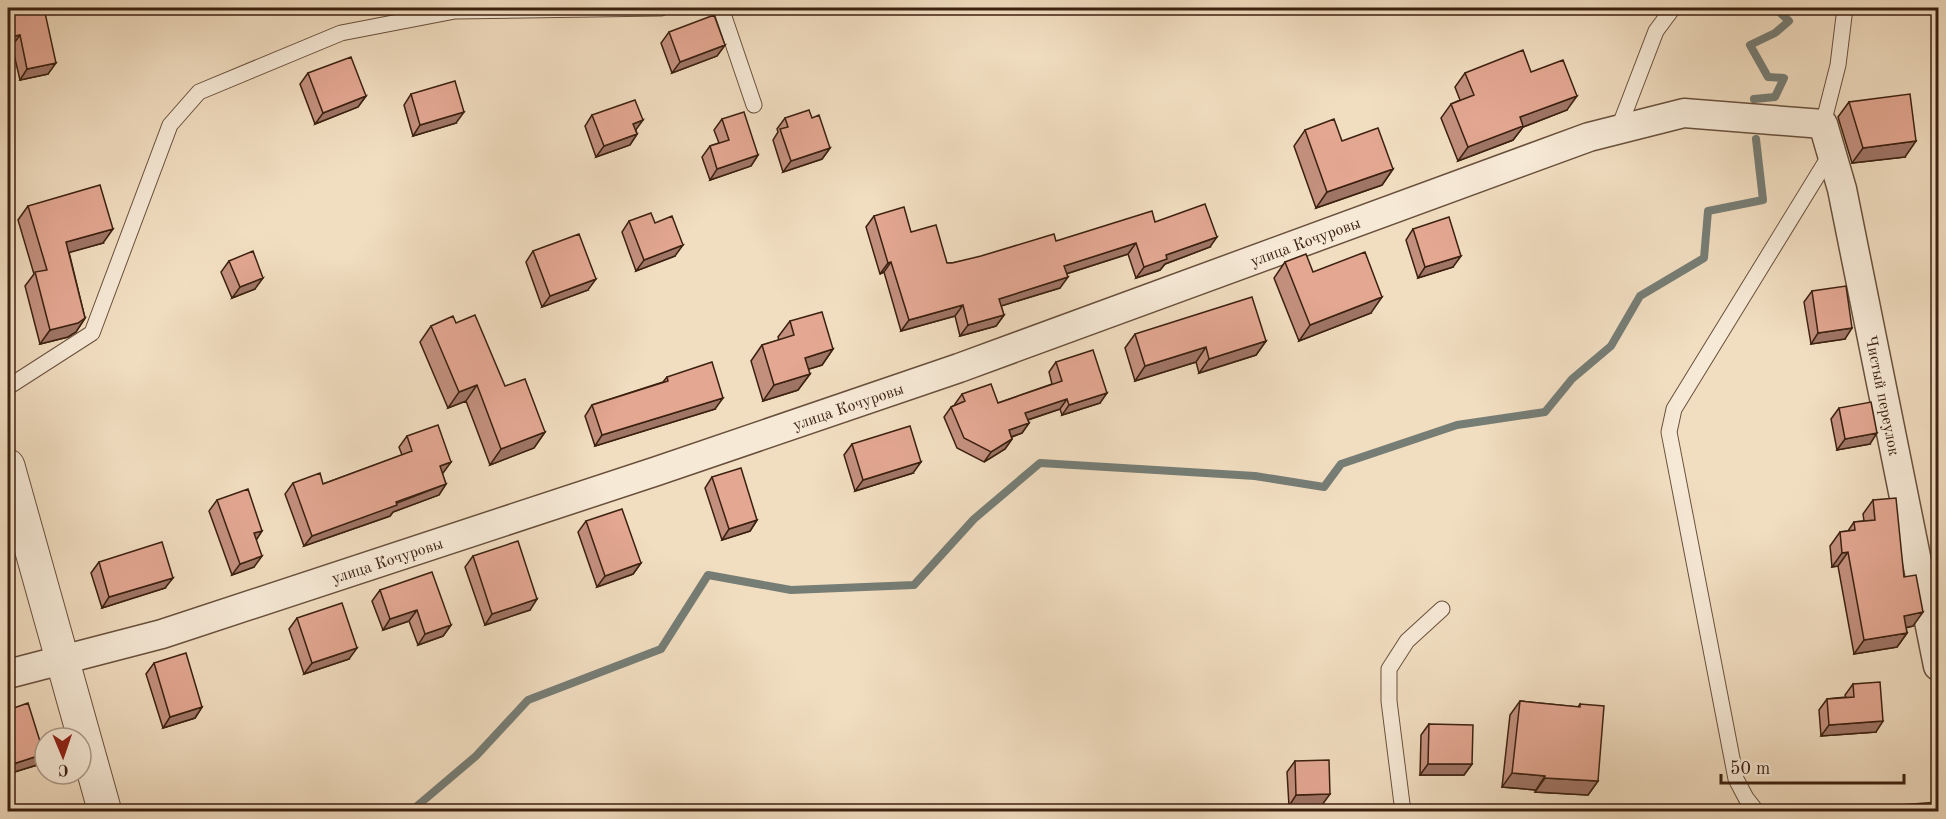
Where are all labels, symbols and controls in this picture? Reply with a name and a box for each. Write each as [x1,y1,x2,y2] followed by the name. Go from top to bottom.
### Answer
[1249,215,1363,270] street label: улица Кочуровы
[1862,334,1901,457] street label: Чистый переулок
[791,381,906,434] street label: улица Кочуровы
[330,536,445,588] street label: улица Кочуровы
[33,726,93,786] north arrow
[1721,747,1904,785] scale bar
[1730,760,1770,778] text: 50 m
[58,761,69,777] text: С

